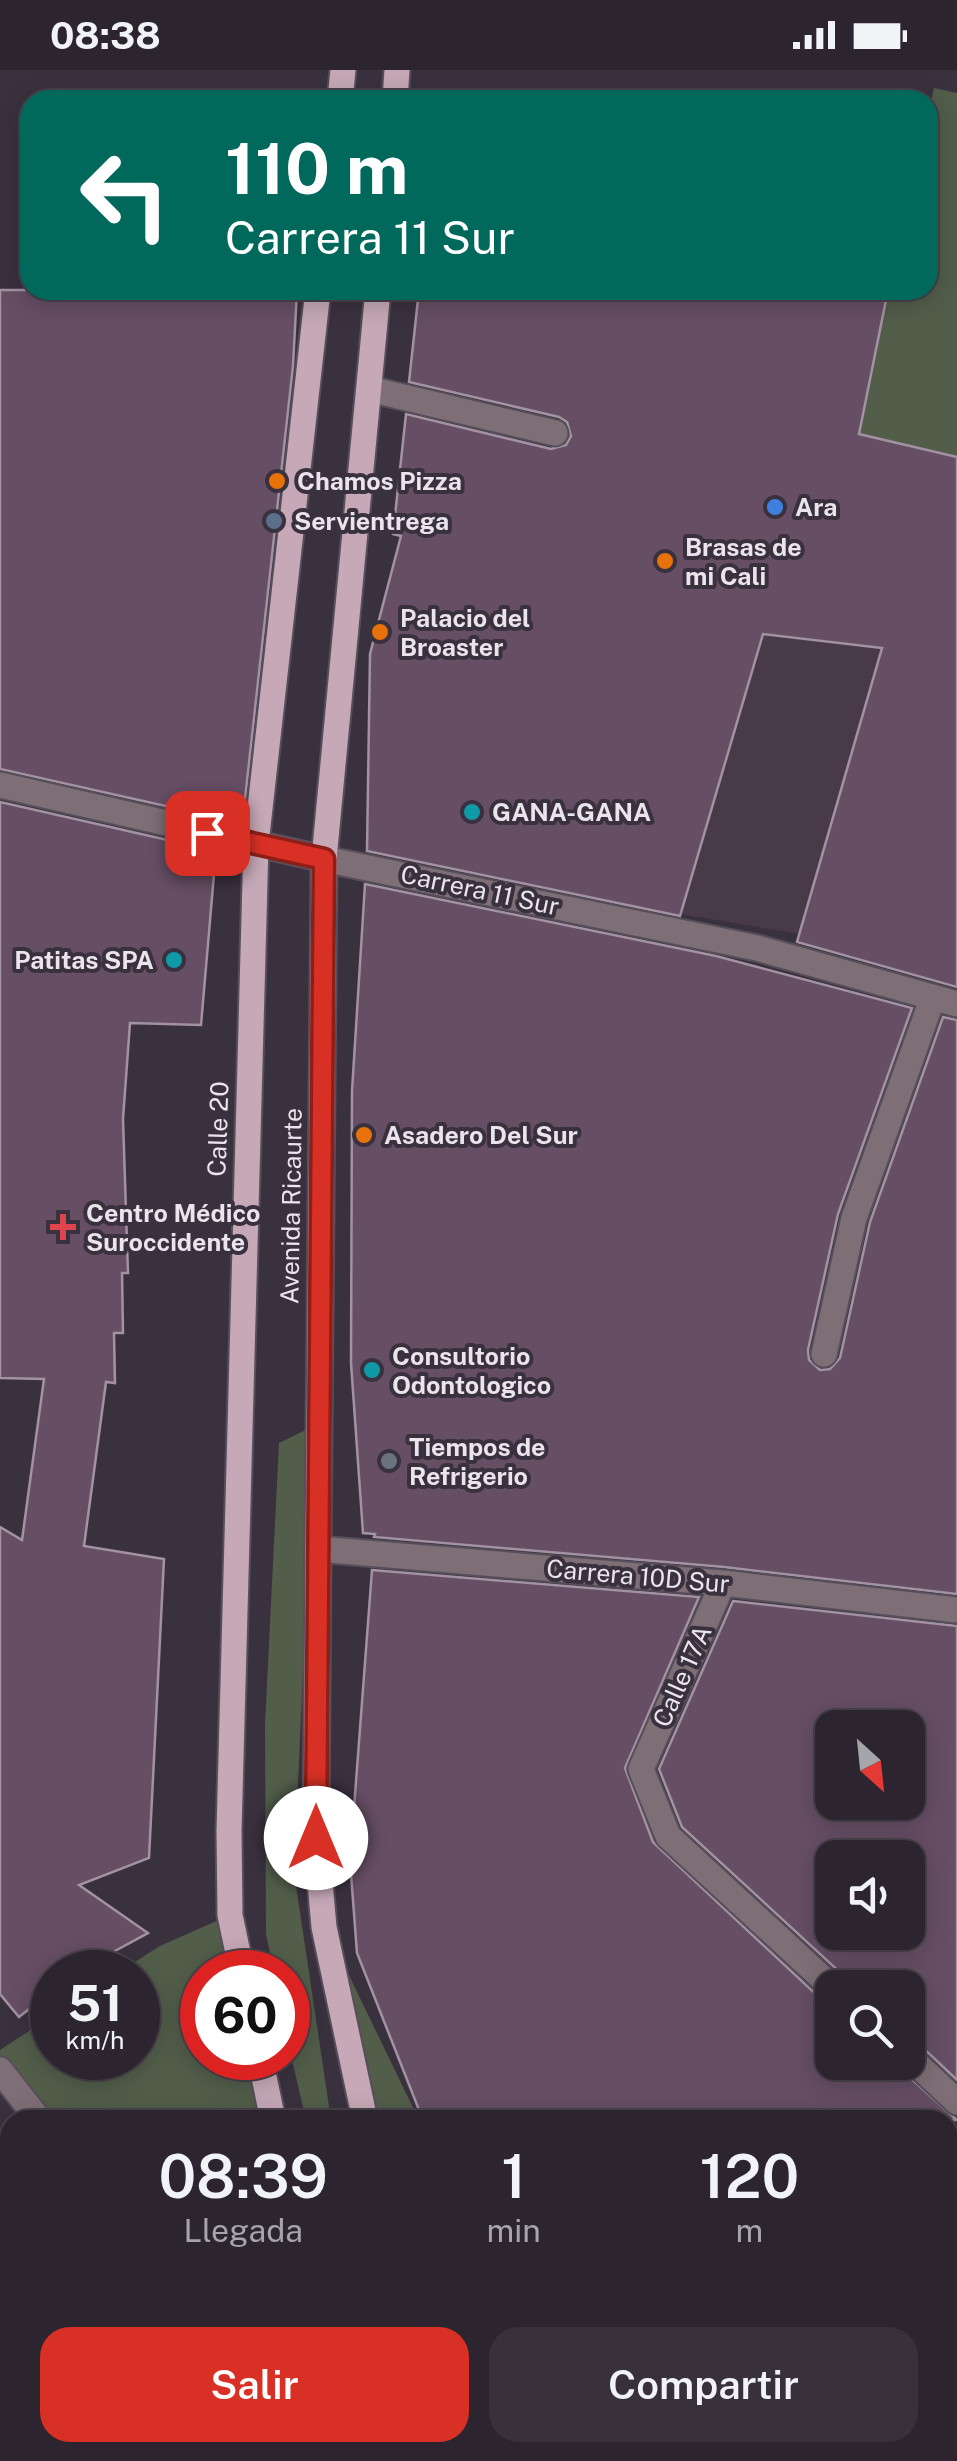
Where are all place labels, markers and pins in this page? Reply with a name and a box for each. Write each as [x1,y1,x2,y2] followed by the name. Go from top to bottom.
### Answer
[297,466,462,496] place label: Chamos Pizza
[266,470,288,492] marker: Chamos Pizza
[795,492,837,522] place label: Ara
[764,496,786,518] marker: Ara
[294,506,449,536] place label: Servientrega
[263,510,285,532] marker: Servientrega
[685,532,802,591] place label: Brasas de mi Cali
[654,550,676,572] marker: Brasas de mi Cali
[400,603,530,662] place label: Palacio del Broaster
[369,621,391,643] marker: Palacio del Broaster
[165,791,250,876] pin
[492,797,651,827] place label: GANA-GANA
[461,801,483,823] marker: GANA-GANA
[14,945,154,975] place label: Patitas SPA
[163,949,185,971] marker: Patitas SPA
[384,1120,578,1150] place label: Asadero Del Sur
[353,1124,375,1146] marker: Asadero Del Sur
[86,1198,260,1257] place label: Centro Médico Suroccidente
[50,1214,76,1240] marker: Centro Médico Suroccidente
[392,1341,551,1400] place label: Consultorio Odontologico
[361,1359,383,1381] marker: Consultorio Odontologico
[409,1432,546,1491] place label: Tiempos de Refrigerio
[378,1450,400,1472] marker: Tiempos de Refrigerio

